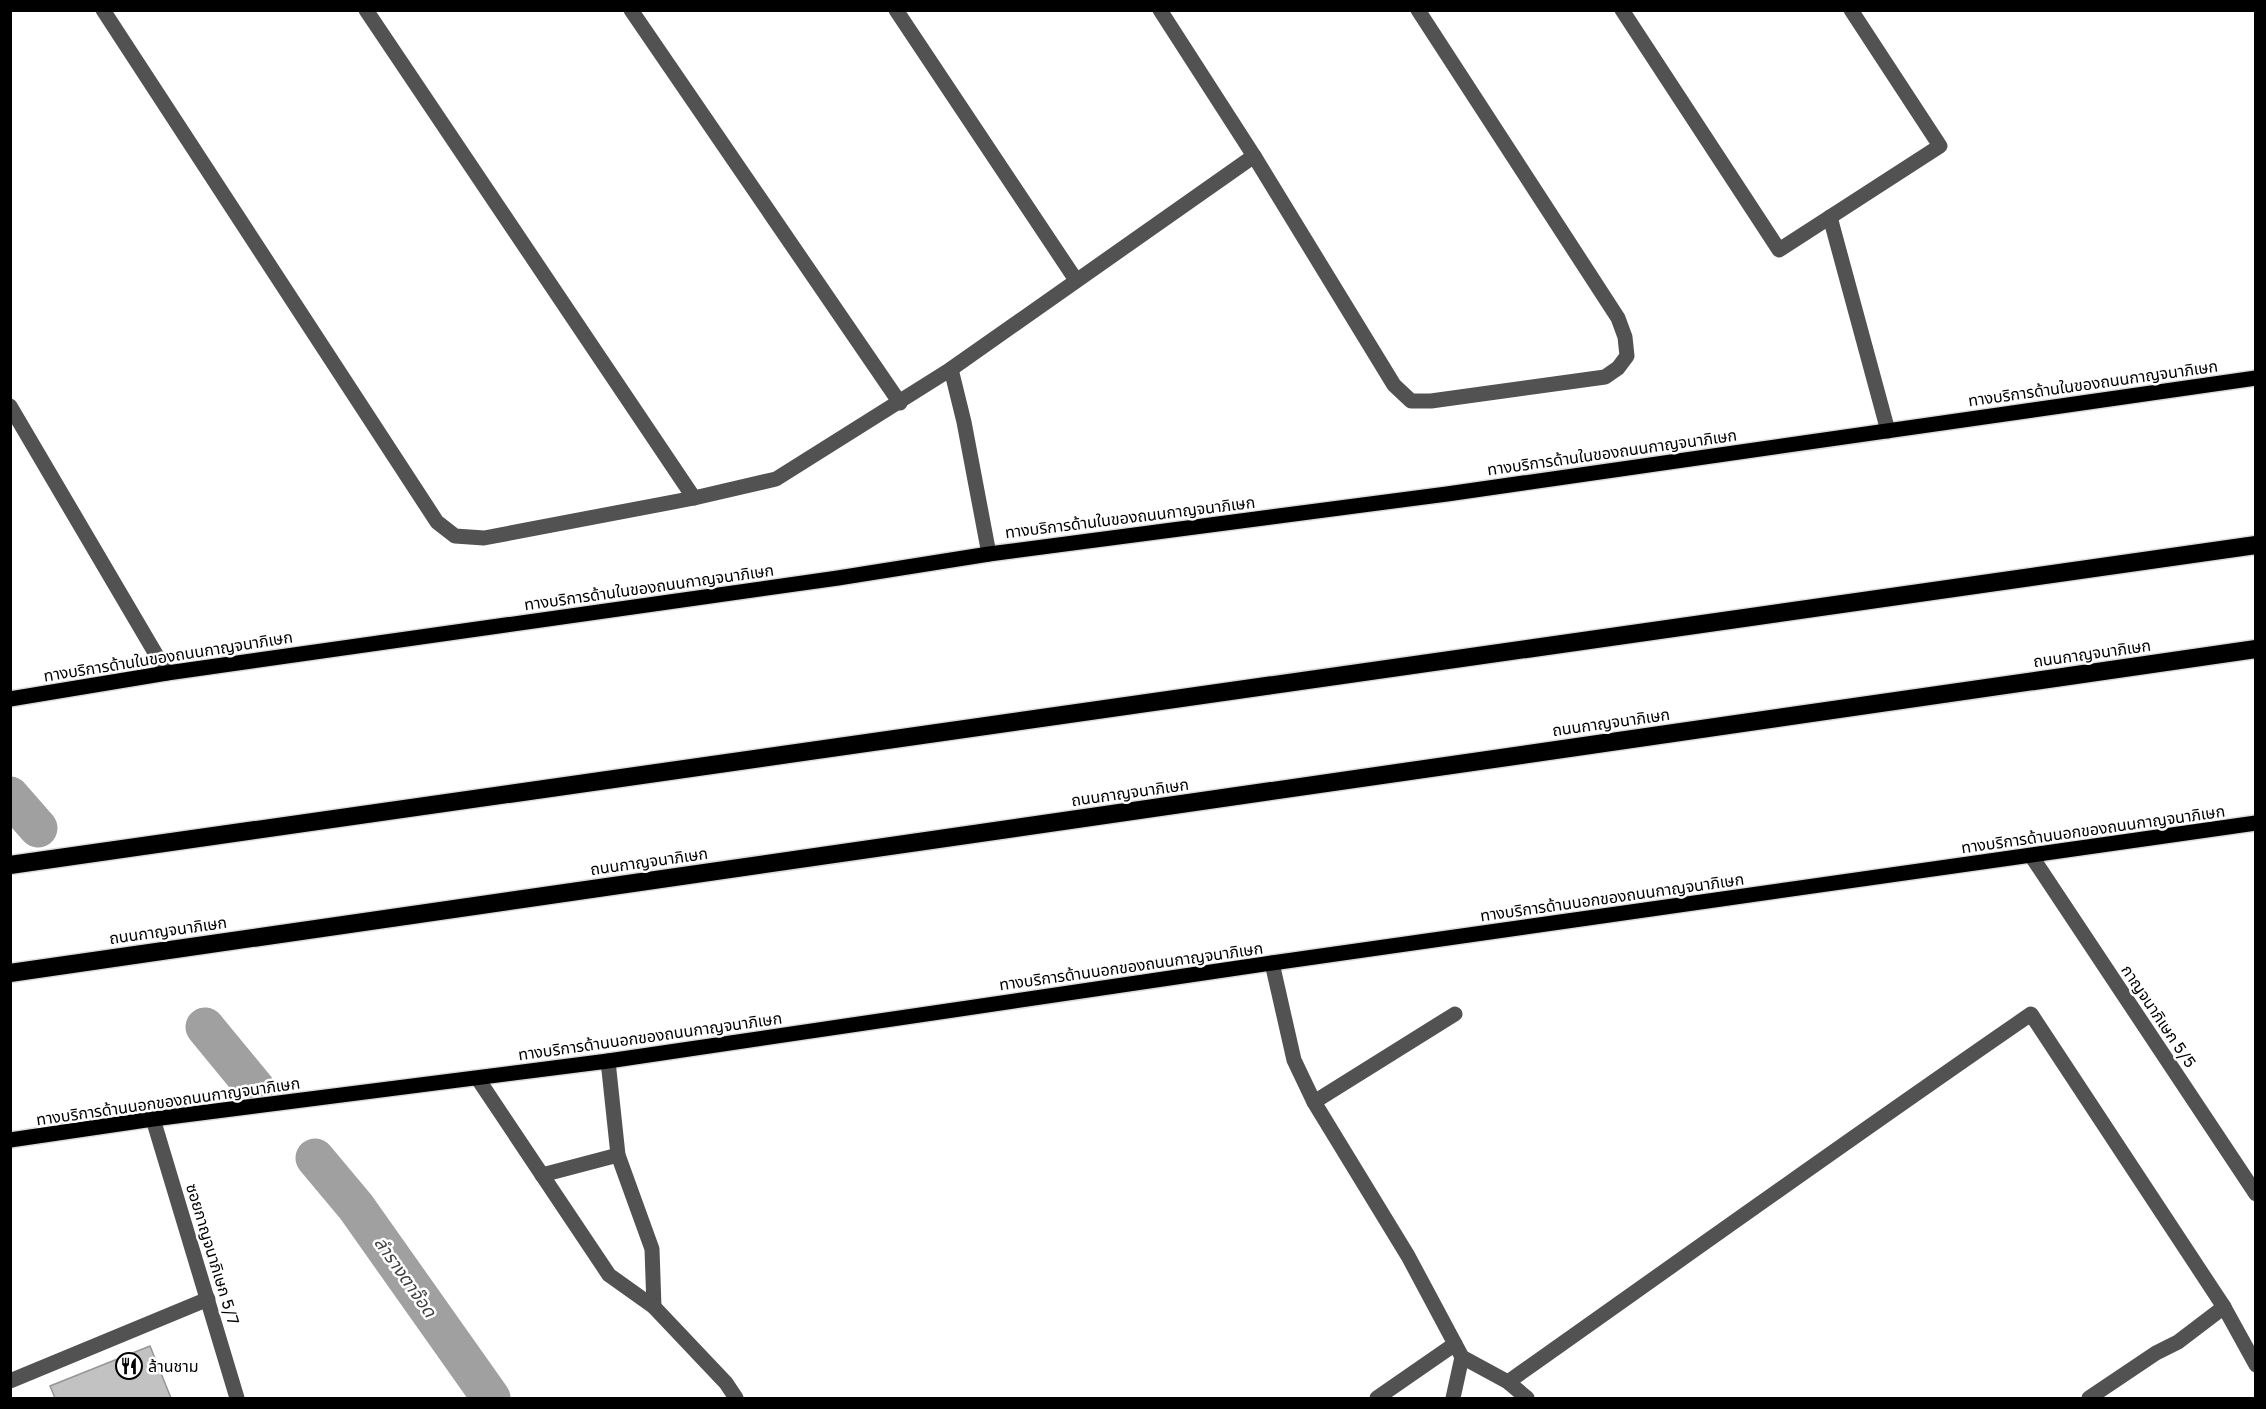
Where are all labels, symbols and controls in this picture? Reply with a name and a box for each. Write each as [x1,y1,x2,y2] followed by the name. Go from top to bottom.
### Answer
[1967,356,2219,410] street label: ทางบริการด้านในของถนนกาญจนาภิเษก
[1486,425,1738,479] street label: ทางบริการด้านในของถนนกาญจนาภิเษก
[1004,492,1256,542] street label: ทางบริการด้านในของถนนกาญจนาภิเษก
[523,560,775,614] street label: ทางบริการด้านในของถนนกาญจนาภิเษก
[42,626,294,686] street label: ทางบริการด้านในของถนนกาญจนาภิเษก
[2032,635,2152,671] street label: ถนนกาญจนาภิเษก
[1551,704,1671,740] street label: ถนนกาญจนาภิเษก
[1070,774,1190,810] street label: ถนนกาญจนาภิเษก
[1960,801,2226,857] street label: ทางบริการด้านนอกของถนนกาญจนาภิเษก
[589,843,709,879] street label: ถนนกาญจนาภิเษก
[1479,869,1745,925] street label: ทางบริการด้านนอกของถนนกาญจนาภิเษก
[108,912,228,948] street label: ถนนกาญจนาภิเษก
[998,938,1264,994] street label: ทางบริการด้านนอกของถนนกาญจนาภิเษก
[2117,961,2201,1071] street label: กาญจนาภิเษก 5/5
[517,1008,783,1064] street label: ทางบริการด้านนอกของถนนกาญจนาภิเษก
[35,1073,301,1129] street label: ทางบริการด้านนอกของถนนกาญจนาภิเษก
[182,1181,244,1327] street label: ซอยกาญจนาภิเษก 5/7
[370,1232,442,1322] water label: ลำรางตาจ๊อด
[114,1351,144,1381] restaurant icon: ล้านชาม
[148,1356,199,1376] place label: ล้านชาม

